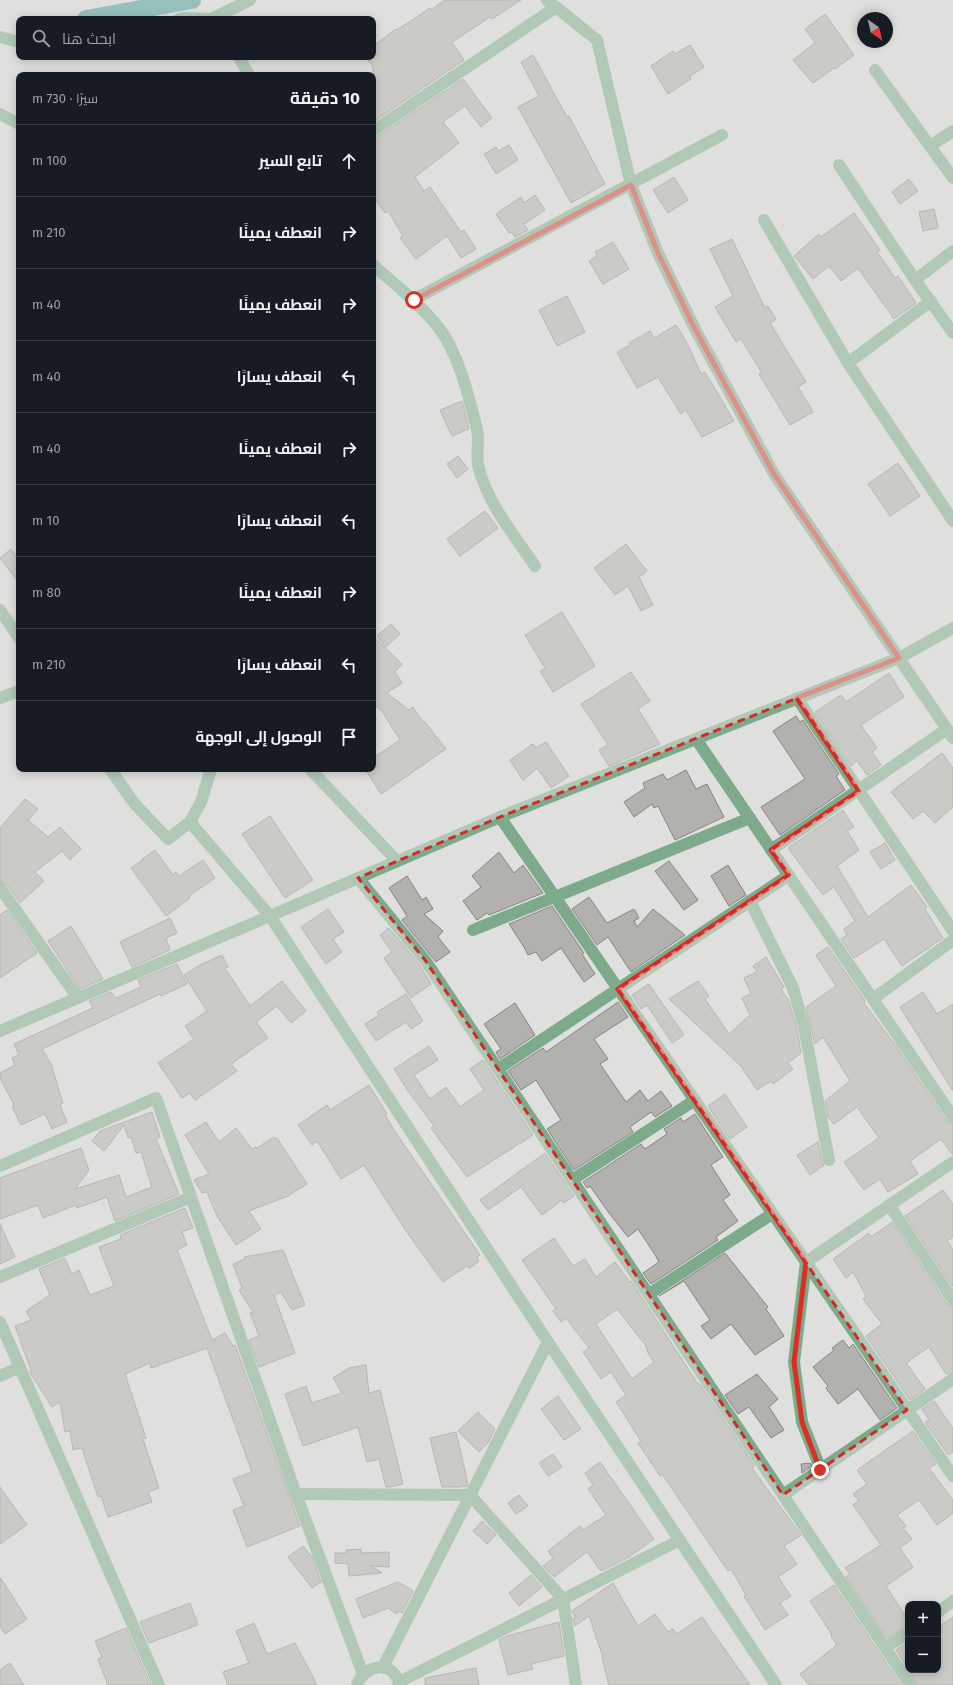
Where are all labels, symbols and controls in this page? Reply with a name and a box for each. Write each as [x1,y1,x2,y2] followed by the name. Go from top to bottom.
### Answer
[857,12,893,48] north arrow
[16,16,376,60] search box
[30,27,52,49] icon: search
[62,30,116,48] text: ابحث هنا
[290,88,360,109] text: 10 دقيقة
[32,91,98,106] text: سيرًا · 730 m
[338,150,360,172] icon: ahead
[259,152,322,170] text: تابع السير
[32,153,67,168] text: 100 m
[338,222,360,244] icon: right
[238,224,322,242] text: انعطف يمينًا
[32,225,66,240] text: 210 m
[405,291,423,309] route start
[338,294,360,316] icon: right
[238,296,322,314] text: انعطف يمينًا
[32,297,61,312] text: 40 m
[338,366,360,388] icon: left
[237,368,322,386] text: انعطف يسارًا
[32,369,61,384] text: 40 m
[338,438,360,460] icon: right
[238,440,322,458] text: انعطف يمينًا
[32,441,61,456] text: 40 m
[338,510,360,532] icon: left
[237,512,322,530] text: انعطف يسارًا
[32,513,60,528] text: 10 m
[338,582,360,604] icon: right
[238,584,322,602] text: انعطف يمينًا
[32,585,61,600] text: 80 m
[338,654,360,676] icon: left
[237,656,322,674] text: انعطف يسارًا
[32,657,66,672] text: 210 m
[338,726,360,748] icon: arrive
[195,728,322,746] text: الوصول إلى الوجهة
[811,1461,829,1479] route end
[905,1601,941,1673] map controls
[905,1601,941,1637] button: +
[905,1637,941,1673] button: −

